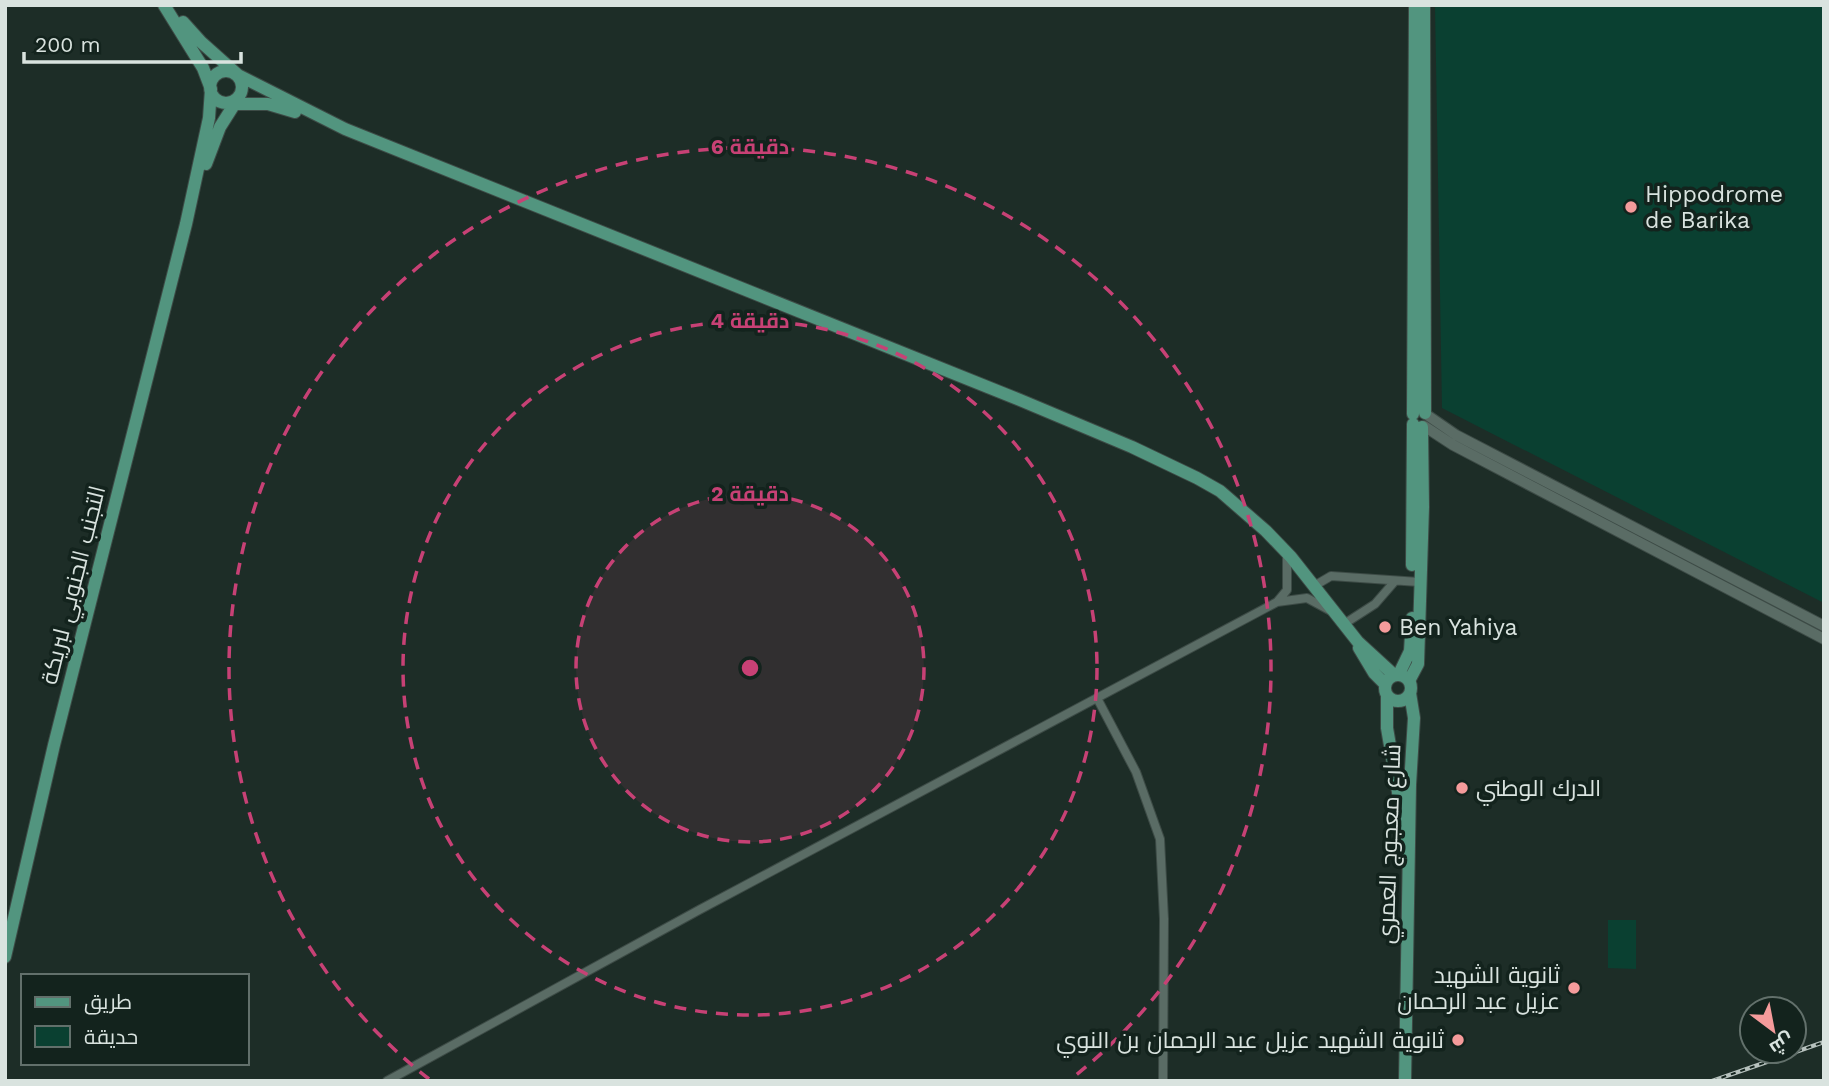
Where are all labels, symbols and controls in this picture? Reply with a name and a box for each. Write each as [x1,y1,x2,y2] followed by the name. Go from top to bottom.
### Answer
[24,21,242,65] scale bar
[35,32,101,57] text: 200 m
[711,134,789,159] text: 6 دقيقة
[1645,181,1783,234] place label: Hippodrome de Barika
[1623,199,1639,215] marker: Hippodrome de Barika
[711,308,789,333] text: 4 دقيقة
[711,481,789,506] text: 2 دقيقة
[36,483,115,688] street label: التجنب الجنوبي لبريكة
[1399,614,1518,641] place label: Ben Yahiya
[1377,619,1393,635] marker: Ben Yahiya
[738,656,762,680] centre of rings
[1373,743,1410,945] street label: شارع معجوج العمري
[1476,775,1601,806] place label: الدرك الوطني
[1454,780,1470,796] marker: الدرك الوطني
[1397,962,1560,1015] place label: ثانوية الشهيد عزيل عبد الرحمان
[21,974,248,1065] legend
[1566,980,1582,996] marker: ثانوية الشهيد عزيل عبد الرحمان
[84,989,132,1015] text: طريق
[1738,995,1808,1065] north arrow
[84,1024,138,1049] text: حديقة
[1056,1027,1444,1058] place label: ثانوية الشهيد عزيل عبد الرحمان بن النوي
[1765,1028,1798,1060] text: ش
[1450,1032,1466,1048] marker: ثانوية الشهيد عزيل عبد الرحمان بن النوي

